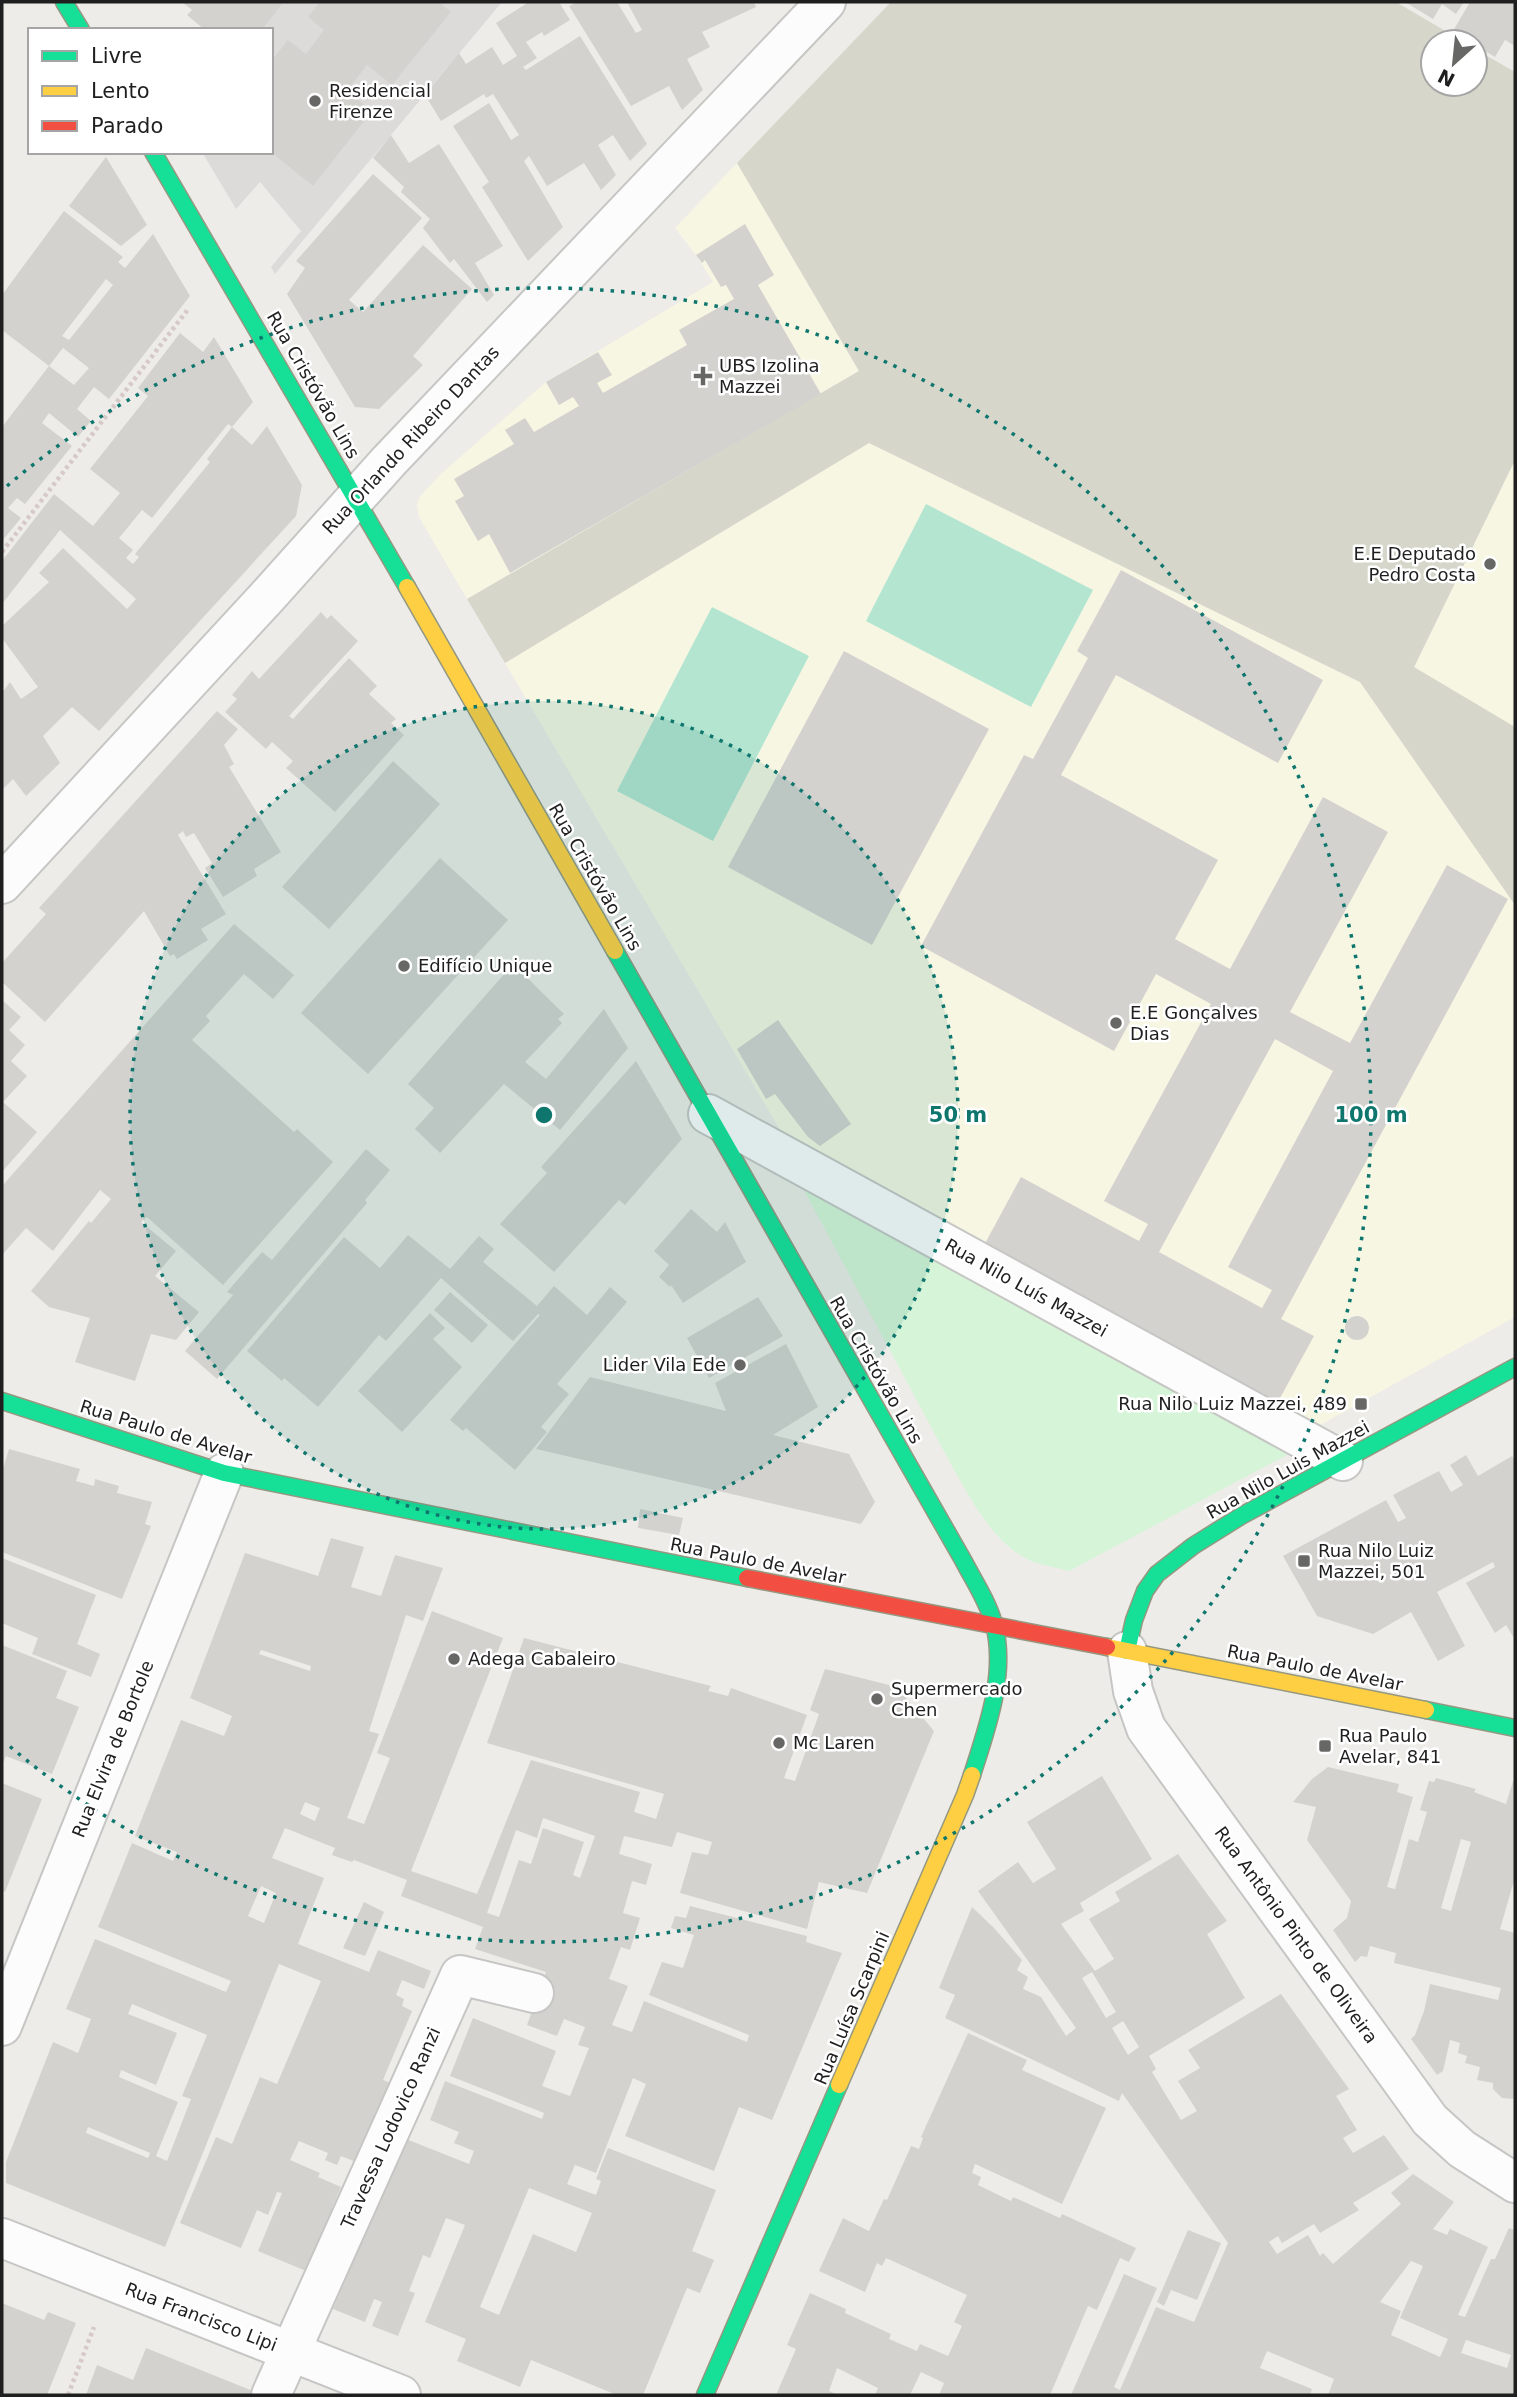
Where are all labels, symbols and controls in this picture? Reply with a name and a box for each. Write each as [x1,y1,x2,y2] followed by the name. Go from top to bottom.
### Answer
[28,28,273,154] legend
[1419,28,1489,98] north arrow
[91,44,142,68] text: Livre
[1434,65,1458,92] text: N
[91,79,150,103] text: Lento
[329,80,431,122] place label: Residencial Firenze
[307,93,323,109] marker: Residencial Firenze
[91,114,163,138] text: Parado
[263,307,364,462] street label: Rua Cristóvão Lins
[318,341,503,538] street label: Rua Orlando Ribeiro Dantas
[719,355,820,397] place label: UBS Izolina Mazzei
[693,366,713,386] marker: UBS Izolina Mazzei
[1354,543,1476,585] place label: E.E Deputado Pedro Costa
[1482,556,1498,572] marker: E.E Deputado Pedro Costa
[545,799,646,954] street label: Rua Cristóvão Lins
[418,955,552,976] place label: Edifício Unique
[396,958,412,974] marker: Edifício Unique
[1130,1002,1258,1044] place label: E.E Gonçalves Dias
[1108,1015,1124,1031] marker: E.E Gonçalves Dias
[532,1103,556,1127] centre of rings
[929,1103,987,1127] text: 50 m
[1334,1103,1408,1127] text: 100 m
[941,1234,1111,1341] street label: Rua Nilo Luís Mazzei
[826,1292,927,1447] street label: Rua Cristóvão Lins
[603,1354,726,1375] place label: Lider Vila Ede
[732,1357,748,1373] marker: Lider Vila Ede
[1118,1393,1347,1414] place label: Rua Nilo Luiz Mazzei, 489
[78,1395,255,1468] street label: Rua Paulo de Avelar
[1353,1396,1369,1412] marker: Rua Nilo Luiz Mazzei, 489
[1203,1416,1373,1523] street label: Rua Nilo Luis Mazzei
[668,1533,848,1588] street label: Rua Paulo de Avelar
[1318,1540,1434,1582] place label: Rua Nilo Luiz Mazzei, 501
[1296,1553,1312,1569] marker: Rua Nilo Luiz Mazzei, 501
[1225,1640,1405,1695] street label: Rua Paulo de Avelar
[468,1648,616,1669] place label: Adega Cabaleiro
[446,1651,462,1667] marker: Adega Cabaleiro
[67,1657,158,1840] street label: Rua Elvira de Bortole
[891,1678,1022,1720] place label: Supermercado Chen
[869,1691,885,1707] marker: Supermercado Chen
[1339,1725,1441,1767] place label: Rua Paulo Avelar, 841
[793,1732,875,1753] place label: Mc Laren
[771,1735,787,1751] marker: Mc Laren
[1317,1738,1333,1754] marker: Rua Paulo Avelar, 841
[1211,1822,1382,2047] street label: Rua Antônio Pinto de Oliveira
[810,1928,893,2088] street label: Rua Luísa Scarpini
[336,2024,445,2233] street label: Travessa Lodovico Ranzi
[122,2278,280,2355] street label: Rua Francisco Lipi

